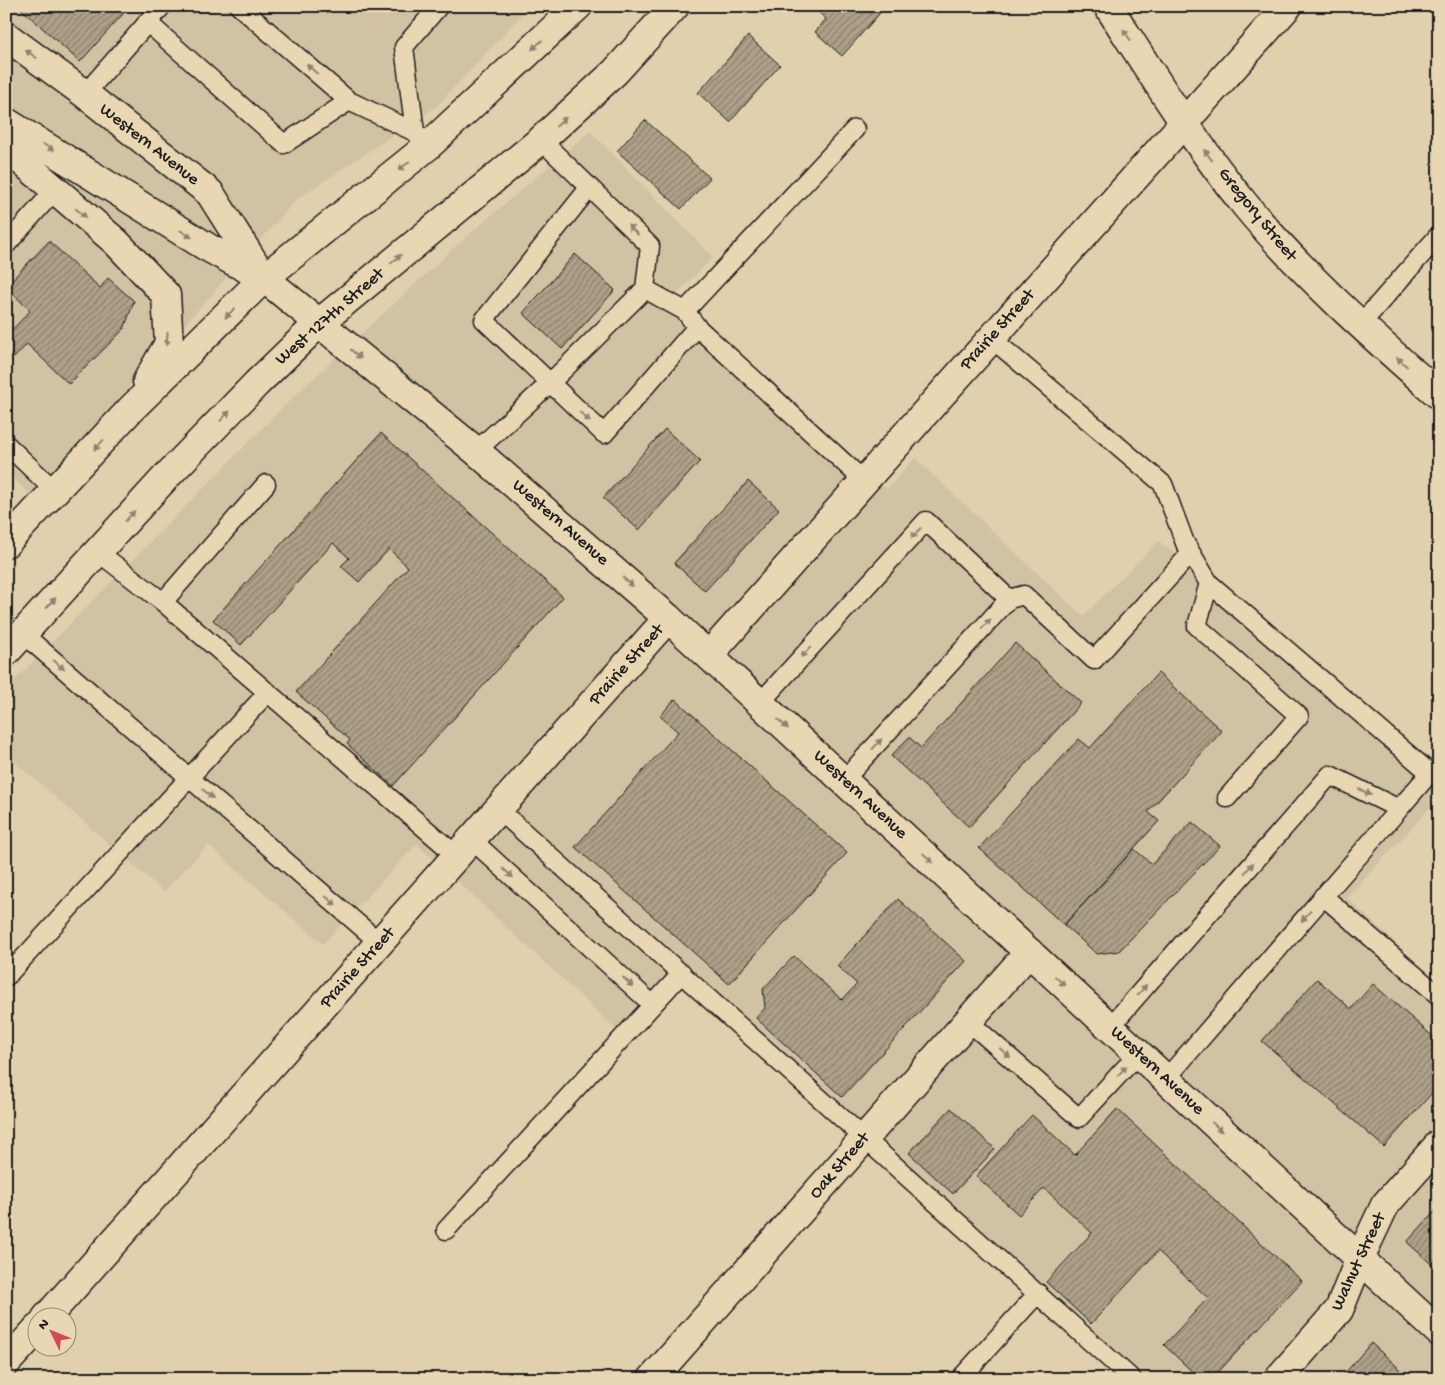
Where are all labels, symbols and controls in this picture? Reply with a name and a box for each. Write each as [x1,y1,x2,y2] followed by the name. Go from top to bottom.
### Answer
[1122,28,1132,42] one-way arrow
[530,39,543,50] one-way arrow
[24,49,38,59] one-way arrow
[306,64,319,75] one-way arrow
[95,99,204,191] street label: Western Avenue
[554,116,567,127] one-way arrow
[41,143,54,152] one-way arrow
[1203,149,1214,162] one-way arrow
[397,160,410,171] one-way arrow
[1213,164,1302,267] street label: Gregory Street
[74,207,87,218] one-way arrow
[628,224,640,236] one-way arrow
[179,229,192,238] one-way arrow
[389,254,402,265] one-way arrow
[271,263,390,370] street label: West 127th Street
[955,284,1041,376] street label: Prairie Street
[224,307,236,319] one-way arrow
[163,331,171,347] one-way arrow
[349,349,362,360] one-way arrow
[1396,357,1409,368] one-way arrow
[219,410,231,422] one-way arrow
[579,411,591,423] one-way arrow
[93,438,105,450] one-way arrow
[507,475,613,571] street label: Western Avenue
[125,510,136,523] one-way arrow
[910,526,922,538] one-way arrow
[621,577,634,588] one-way arrow
[45,597,57,609] one-way arrow
[980,618,992,630] one-way arrow
[584,619,670,711] street label: Prairie Street
[800,646,812,658] one-way arrow
[52,659,64,671] one-way arrow
[777,718,789,730] one-way arrow
[871,738,882,751] one-way arrow
[809,746,912,844] street label: Western Avenue
[1358,788,1372,796] one-way arrow
[202,789,215,800] one-way arrow
[921,852,933,864] one-way arrow
[1243,862,1254,875] one-way arrow
[501,867,514,878] one-way arrow
[324,895,337,906] one-way arrow
[1301,910,1312,922] one-way arrow
[315,922,401,1014] street label: Prairie Street
[1053,975,1065,987] one-way arrow
[621,976,633,988] one-way arrow
[1136,985,1148,997] one-way arrow
[1106,1022,1209,1120] street label: Western Avenue
[999,1047,1011,1058] one-way arrow
[1116,1065,1128,1077] one-way arrow
[1211,1121,1223,1133] one-way arrow
[805,1127,876,1204] street label: Oak Street
[1327,1208,1392,1314] street label: Walnut Street
[28,1308,78,1358] north arrow
[35,1316,54,1334] text: N

